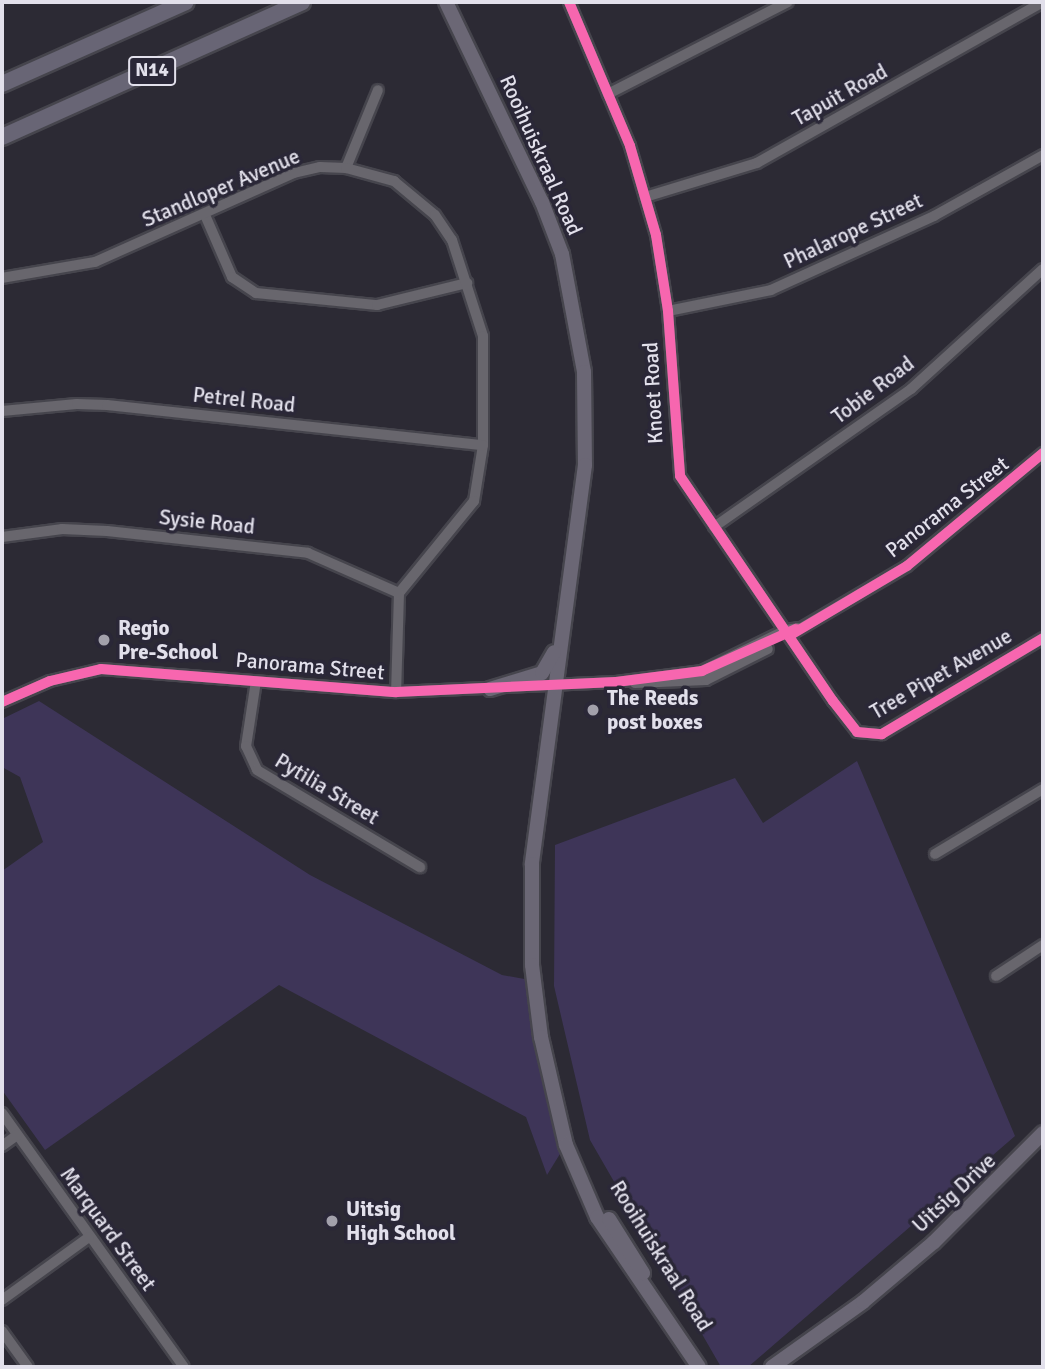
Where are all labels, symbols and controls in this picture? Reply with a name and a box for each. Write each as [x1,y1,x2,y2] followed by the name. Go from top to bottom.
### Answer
[128,55,176,86] road number: N14
[788,59,892,131] street label: Tapuit Road
[494,71,588,239] street label: Rooihuiskraal Road
[138,143,304,233] street label: Standloper Avenue
[780,188,926,274] street label: Phalarope Street
[638,341,668,445] street label: Knoet Road
[827,351,919,429] street label: Tobie Road
[192,382,296,418] street label: Petrel Road
[880,451,1014,563] street label: Panorama Street
[158,504,256,540] street label: Sysie Road
[118,615,218,665] place label: Regio Pre-School
[866,623,1016,725] street label: Tree Pipet Avenue
[96,632,112,648] marker: Regio Pre-School
[234,647,386,685] street label: Panorama Street
[607,685,703,735] place label: The Reeds post boxes
[585,702,601,718] marker: The Reeds post boxes
[270,748,384,830] street label: Pytilia Street
[907,1148,1001,1238] street label: Uitsig Drive
[55,1162,161,1296] street label: Marquard Street
[605,1176,717,1336] street label: Rooihuiskraal Road
[346,1196,456,1246] place label: Uitsig High School
[324,1213,340,1229] marker: Uitsig High School

